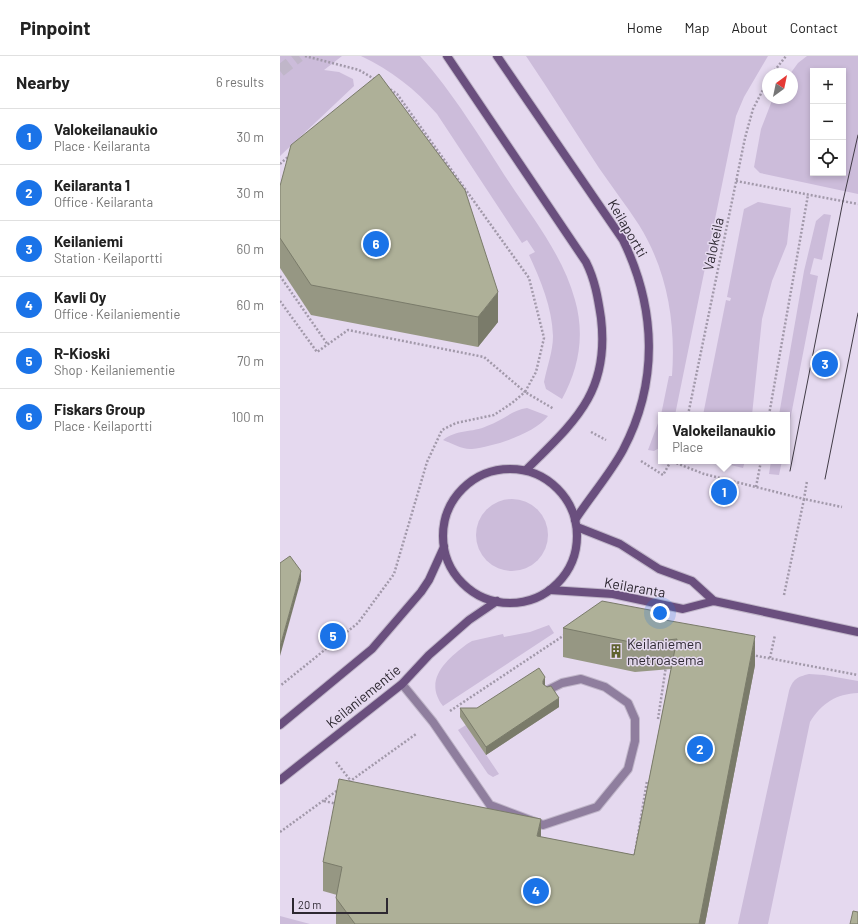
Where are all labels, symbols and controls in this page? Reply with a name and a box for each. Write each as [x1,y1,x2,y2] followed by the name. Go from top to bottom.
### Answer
[20,16,90,39] text: Pinpoint
[627,19,663,36] text: Home
[685,19,709,36] text: Map
[731,19,768,36] text: About
[790,19,838,36] text: Contact
[762,68,798,104] north arrow
[810,68,846,176] map controls
[810,68,846,104] button: +
[16,72,70,92] text: Nearby
[216,74,264,90] text: 6 results
[810,104,846,140] button: −
[54,120,158,138] text: Valokeilanaukio
[27,129,31,145] text: 1
[237,129,264,145] text: 30 m
[54,138,150,154] text: Place · Keilaranta
[810,140,846,176] button: locate
[54,176,130,194] text: Keilaranta 1
[25,185,33,201] text: 2
[237,185,264,201] text: 30 m
[54,194,153,210] text: Office · Keilaranta
[605,196,651,260] street label: Keilaportti
[699,216,727,272] street label: Valokeila
[363,229,389,259] pin: 6
[54,232,123,250] text: Keilaniemi
[25,241,33,257] text: 3
[237,241,264,257] text: 60 m
[54,250,162,266] text: Station · Keilaportti
[54,288,106,306] text: Kavli Oy
[25,297,33,313] text: 4
[237,297,264,313] text: 60 m
[54,306,180,322] text: Office · Keilaniementie
[54,344,110,362] text: R-Kioski
[812,349,838,379] pin: 3
[25,353,33,369] text: 5
[237,353,264,369] text: 70 m
[54,362,175,378] text: Shop · Keilaniementie
[54,400,145,418] text: Fiskars Group
[26,409,32,425] text: 6
[231,409,264,425] text: 100 m
[658,412,790,464] popup
[54,418,152,434] text: Place · Keilaportti
[672,421,776,439] text: Valokeilanaukio
[672,439,703,455] text: Place
[711,477,737,507] pin: 1
[603,573,667,601] street label: Keilaranta
[650,603,670,623] your location
[320,621,346,651] pin: 5
[627,635,704,668] place label: Keilaniemen metroasema
[608,643,624,659] building icon: Keilaniemen metroasema
[322,661,404,731] street label: Keilaniementie
[687,734,713,764] pin: 2
[523,876,549,906] pin: 4
[292,896,388,915] scale bar
[298,898,321,911] text: 20 m

